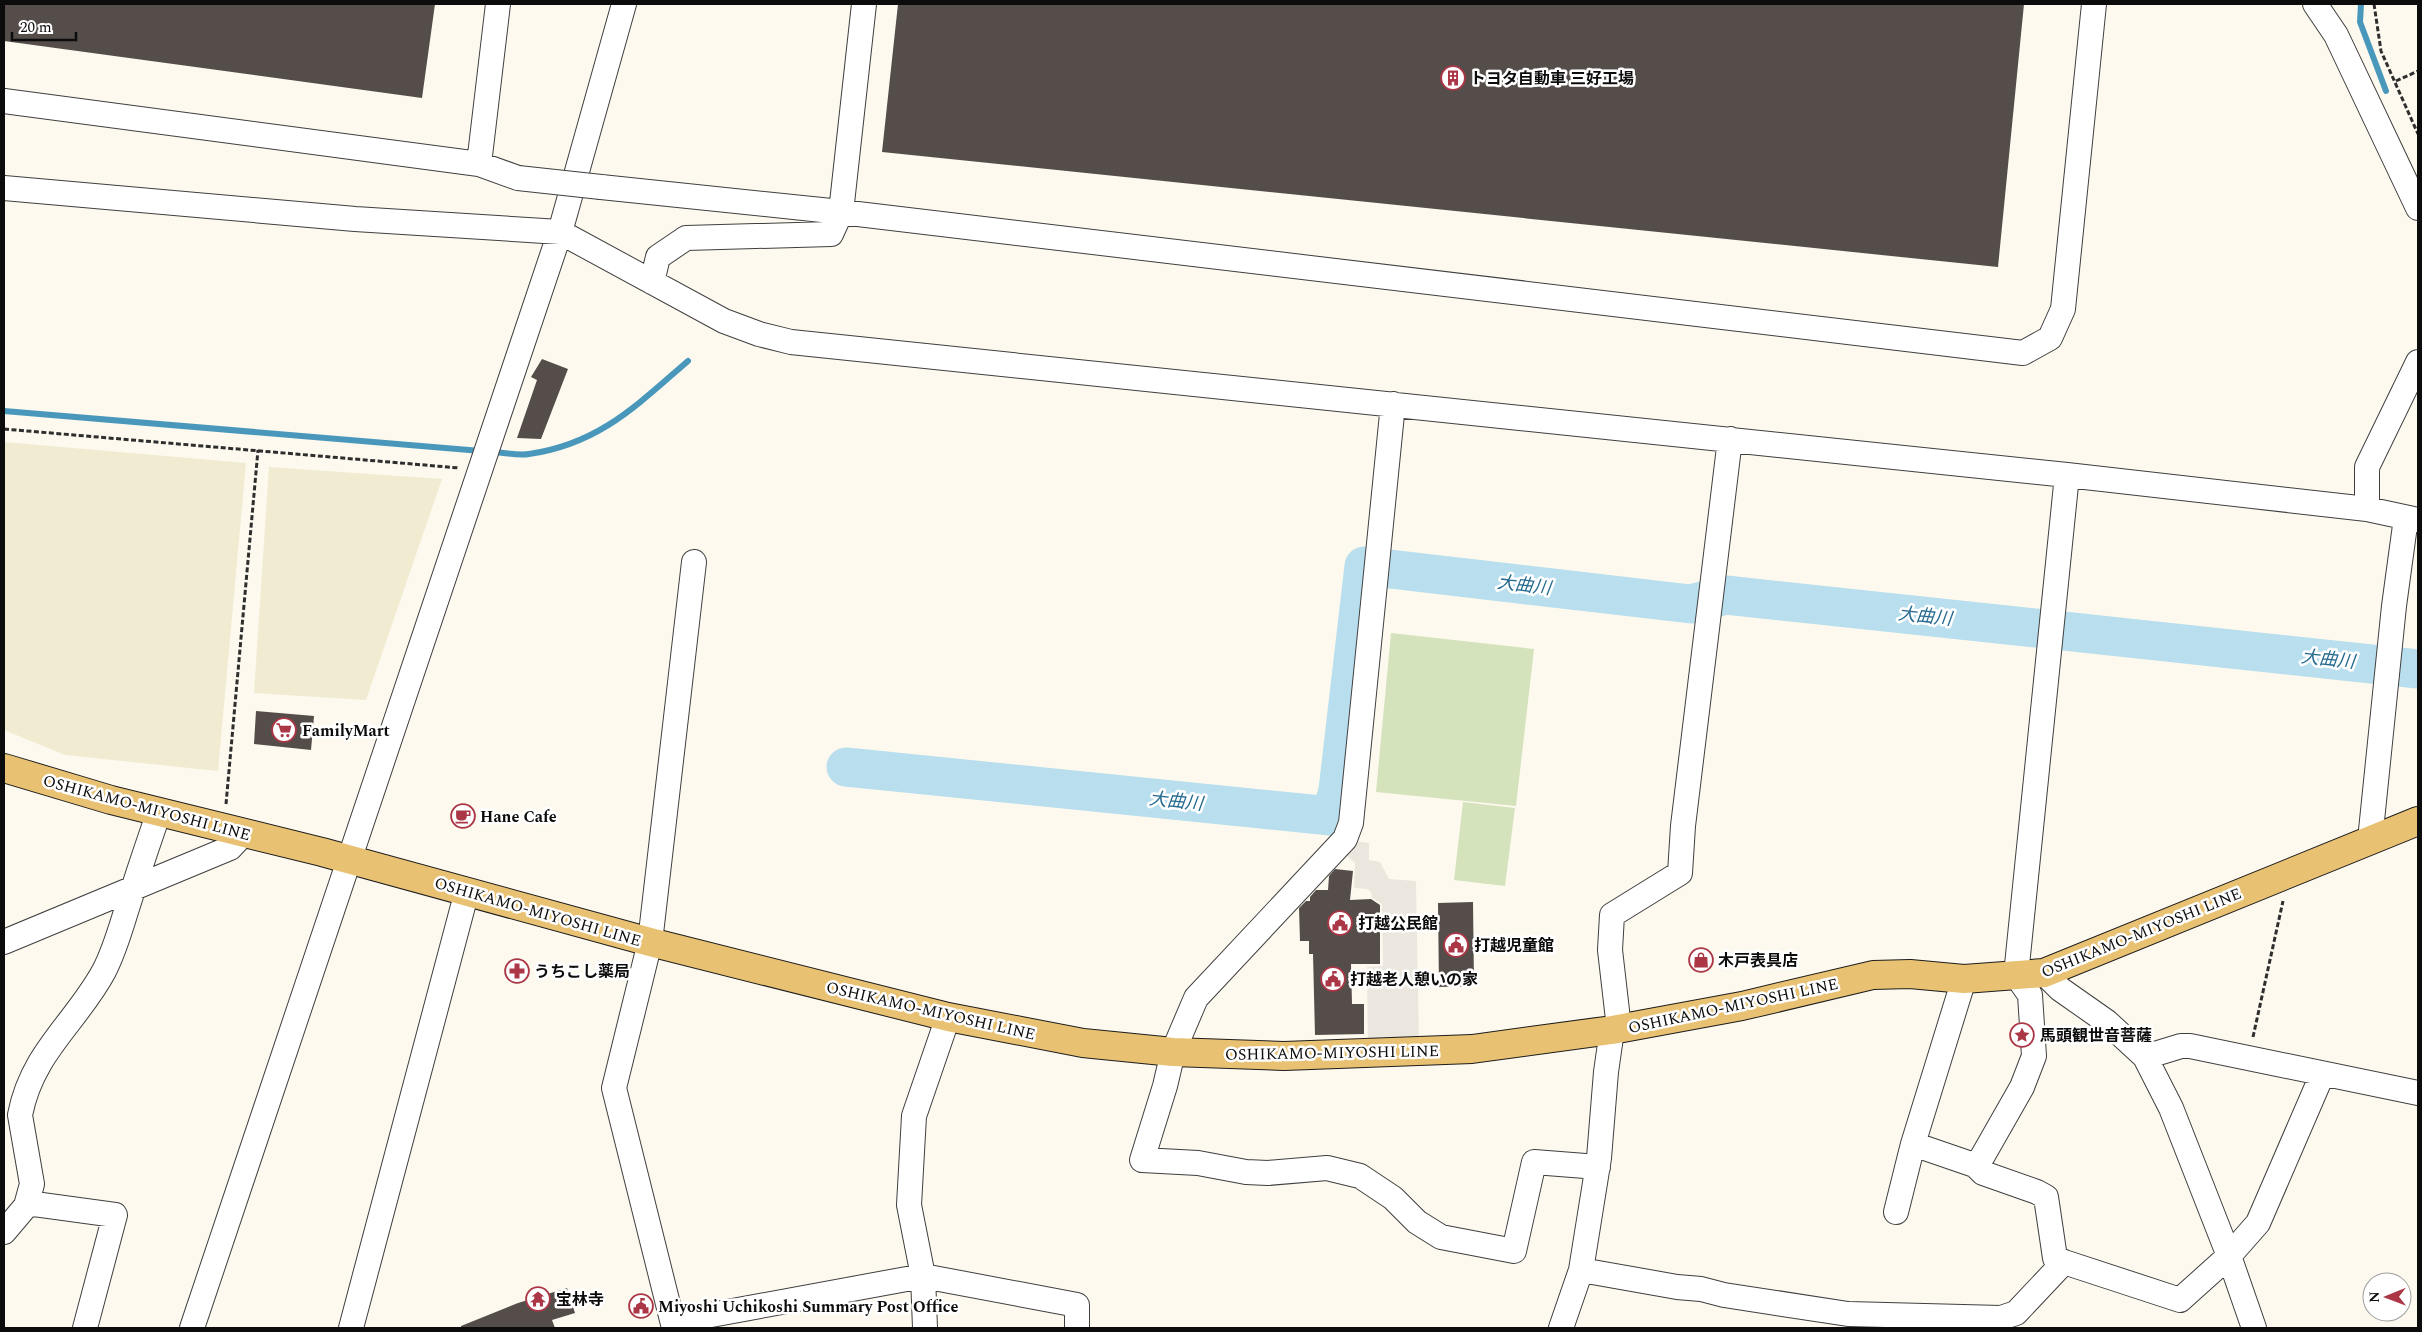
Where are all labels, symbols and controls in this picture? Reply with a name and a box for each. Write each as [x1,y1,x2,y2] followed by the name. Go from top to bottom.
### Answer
[12,10,76,42] scale bar
[20,16,52,39] text: 20 m
[1440,65,1466,91] building icon: トヨタ自動車 三好工場
[1470,67,1634,91] place label: トヨタ自動車 三好工場
[1495,569,1554,602] water label: 大曲川
[1897,600,1955,633] water label: 大曲川
[2300,643,2358,676] water label: 大曲川
[271,717,297,743] supermarket icon: FamilyMart
[302,719,390,743] place label: FamilyMart
[40,769,253,847] street label: OSHIKAMO-MIYOSHI LINE
[1148,785,1206,818] water label: 大曲川
[450,803,476,829] cafe icon: Hane Cafe
[480,805,557,829] place label: Hane Cafe
[432,871,644,953] street label: OSHIKAMO-MIYOSHI LINE
[2038,882,2245,984] street label: OSHIKAMO-MIYOSHI LINE
[1327,910,1353,936] public building icon: 打越公民館
[1358,912,1438,936] place label: 打越公民館
[1443,932,1469,958] public building icon: 打越児童館
[1474,934,1554,958] place label: 打越児童館
[1688,947,1714,973] shop icon: 木戸表具店
[1718,949,1798,973] place label: 木戸表具店
[504,958,530,984] pharmacy icon: うちこし薬局
[534,960,630,984] place label: うちこし薬局
[1320,966,1346,992] public building icon: 打越老人憩いの家
[1350,968,1478,992] place label: 打越老人憩いの家
[1626,972,1840,1040] street label: OSHIKAMO-MIYOSHI LINE
[824,975,1038,1047] street label: OSHIKAMO-MIYOSHI LINE
[2009,1022,2035,1048] place icon: 馬頭観世音菩薩
[2040,1024,2152,1048] place label: 馬頭観世音菩薩
[1225,1039,1439,1067] street label: OSHIKAMO-MIYOSHI LINE
[2362,1272,2412,1322] north arrow
[525,1286,551,1312] temple icon: 宝林寺
[556,1288,604,1312] place label: 宝林寺
[2364,1291,2385,1303] text: N
[628,1293,654,1319] public building icon: Miyoshi Uchikoshi Summary Post Office
[658,1295,958,1319] place label: Miyoshi Uchikoshi Summary Post Office

